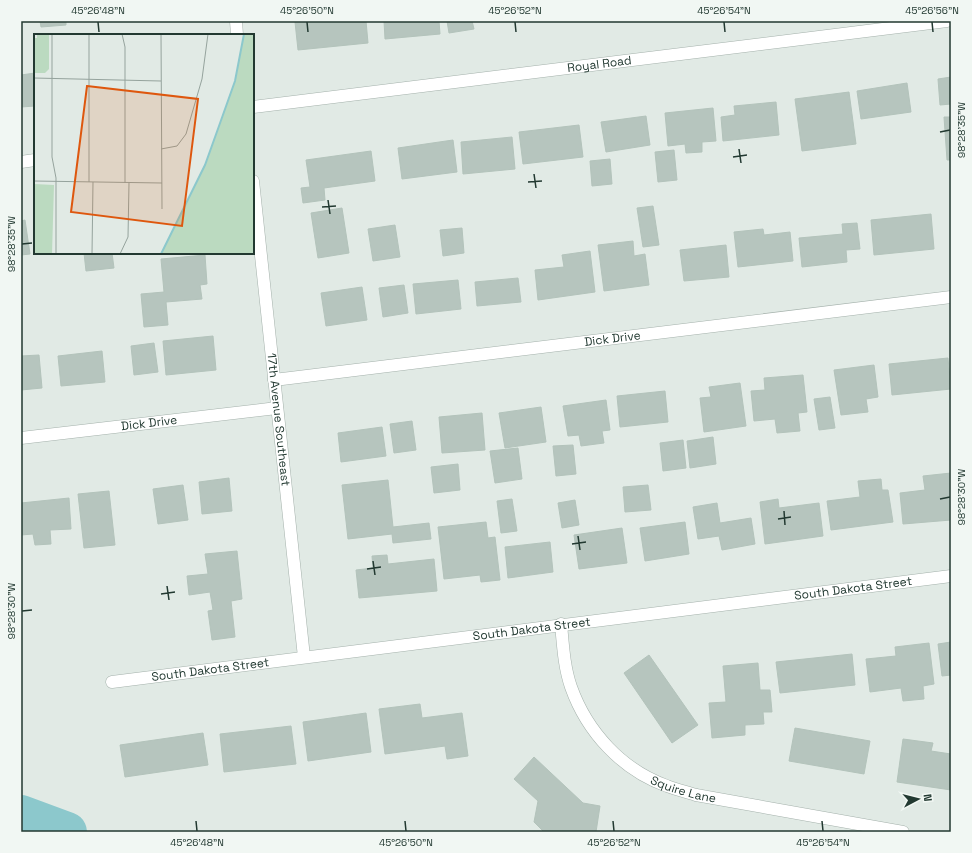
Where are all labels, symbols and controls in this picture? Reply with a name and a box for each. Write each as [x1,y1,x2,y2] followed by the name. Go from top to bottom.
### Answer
[71,4,125,17] text: 45°26'48"N
[280,4,334,17] text: 45°26'50"N
[488,4,542,17] text: 45°26'52"N
[697,4,751,17] text: 45°26'54"N
[905,4,959,17] text: 45°26'56"N
[34,34,254,254] inset map
[566,52,632,76] street label: Royal Road
[955,102,968,158] text: 98°28'35"W
[5,216,18,272] text: 98°28'35"W
[583,327,641,350] street label: Dick Drive
[263,352,294,487] street label: 17th Avenue Southeast
[120,412,178,434] street label: Dick Drive
[955,469,968,525] text: 98°28'30"W
[793,573,913,604] street label: South Dakota Street
[5,583,18,639] text: 98°28'30"W
[472,614,591,644] street label: South Dakota Street
[150,654,270,685] street label: South Dakota Street
[648,772,717,806] street label: Squire Lane
[898,779,938,819] north arrow
[921,793,935,802] text: N
[170,836,224,849] text: 45°26'48"N
[379,836,433,849] text: 45°26'50"N
[587,836,641,849] text: 45°26'52"N
[796,836,850,849] text: 45°26'54"N

